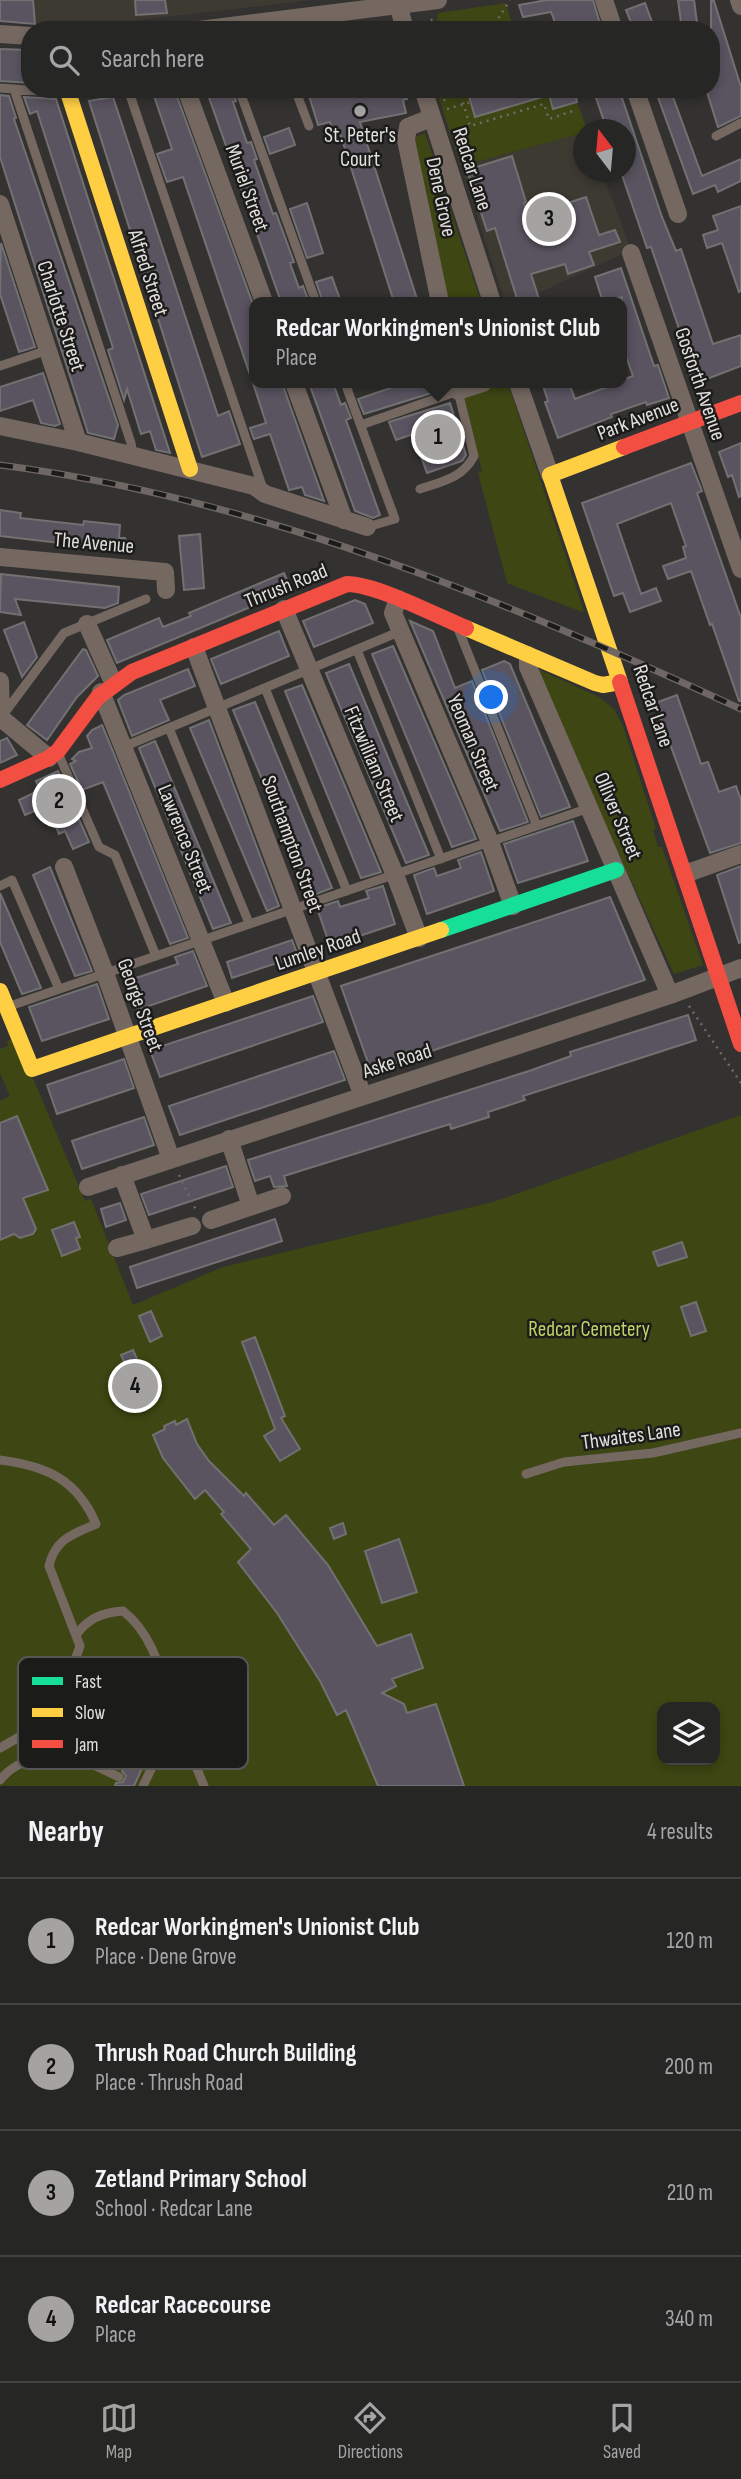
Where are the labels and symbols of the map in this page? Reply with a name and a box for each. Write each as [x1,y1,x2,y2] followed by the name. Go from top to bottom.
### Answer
[352,103,368,119] marker: St. Peter's Court
[573,119,636,182] north arrow
[324,123,396,172] place label: St. Peter's Court
[447,124,497,214] street label: Redcar Lane
[220,141,274,235] street label: Muriel Street
[420,155,462,239] street label: Dene Grove
[526,193,572,245] pin: 3
[122,225,174,320] street label: Alfred Street
[31,258,91,374] street label: Charlotte Street
[669,324,731,444] street label: Gosforth Avenue
[594,392,682,446] street label: Park Avenue
[415,411,461,463] pin: 1
[53,527,135,559] street label: The Avenue
[241,558,331,614] street label: Thrush Road
[627,662,679,750] street label: Redcar Lane
[474,680,508,714] your location
[441,691,505,795] street label: Yeoman Street
[338,702,410,826] street label: Fitzwilliam Street
[588,768,648,864] street label: Olliver Street
[256,772,328,916] street label: Southampton Street
[36,775,82,827] pin: 2
[152,781,218,897] street label: Lawrence Street
[272,924,364,976] street label: Lumley Road
[112,955,168,1055] street label: George Street
[358,1038,435,1084] street label: Aske Road
[528,1317,650,1342] park label: Redcar Cemetery
[112,1360,158,1412] pin: 4
[580,1417,682,1455] street label: Thwaites Lane
[18,1657,248,1769] legend
[75,1671,102,1694] text: Fast
[75,1702,105,1725] text: Slow
[74,1734,98,1757] text: Jam

